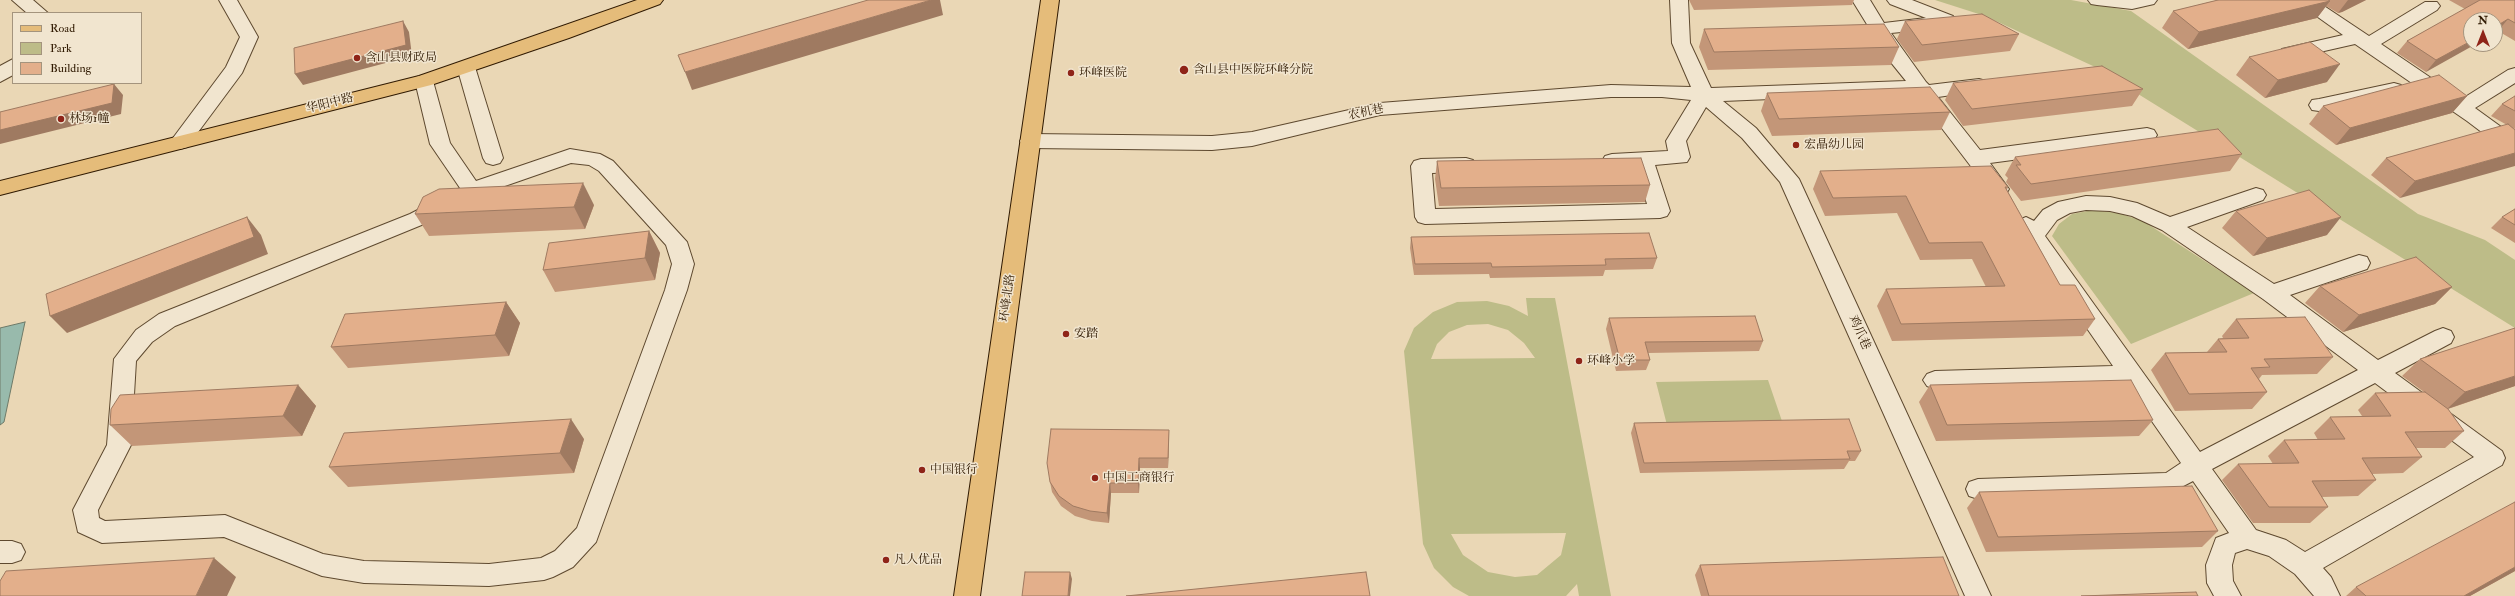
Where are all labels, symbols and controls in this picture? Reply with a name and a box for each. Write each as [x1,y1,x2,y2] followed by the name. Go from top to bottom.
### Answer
[12,12,142,84] legend
[2463,12,2503,52] north arrow
[2478,14,2488,27] text: N
[50,21,75,36] text: Road
[50,41,72,56] text: Park
[365,51,437,65] place label: 含山县财政局
[352,53,362,63] marker: 含山县财政局
[50,61,91,76] text: Building
[1193,63,1313,77] place label: 含山县中医院环峰分院
[1178,64,1190,76] marker: 含山县中医院环峰分院
[1079,66,1127,80] place label: 环峰医院
[1066,68,1076,78] marker: 环峰医院
[305,91,355,117] street label: 华阳中路
[1347,102,1385,124] street label: 农机巷
[69,112,109,126] place label: 林场1幢
[56,114,66,124] marker: 林场1幢
[1804,138,1864,152] place label: 宏晶幼儿园
[1791,140,1801,150] marker: 宏晶幼儿园
[998,273,1018,323] street label: 环峰北路
[1845,314,1873,352] street label: 鸡爪巷
[1074,327,1098,341] place label: 安踏
[1061,329,1071,339] marker: 安踏
[1587,354,1635,368] place label: 环峰小学
[1574,356,1584,366] marker: 环峰小学
[930,463,978,477] place label: 中国银行
[917,465,927,475] marker: 中国银行
[1103,471,1175,485] place label: 中国工商银行
[1090,473,1100,483] marker: 中国工商银行
[894,553,942,567] place label: 凡人优品
[881,555,891,565] marker: 凡人优品

